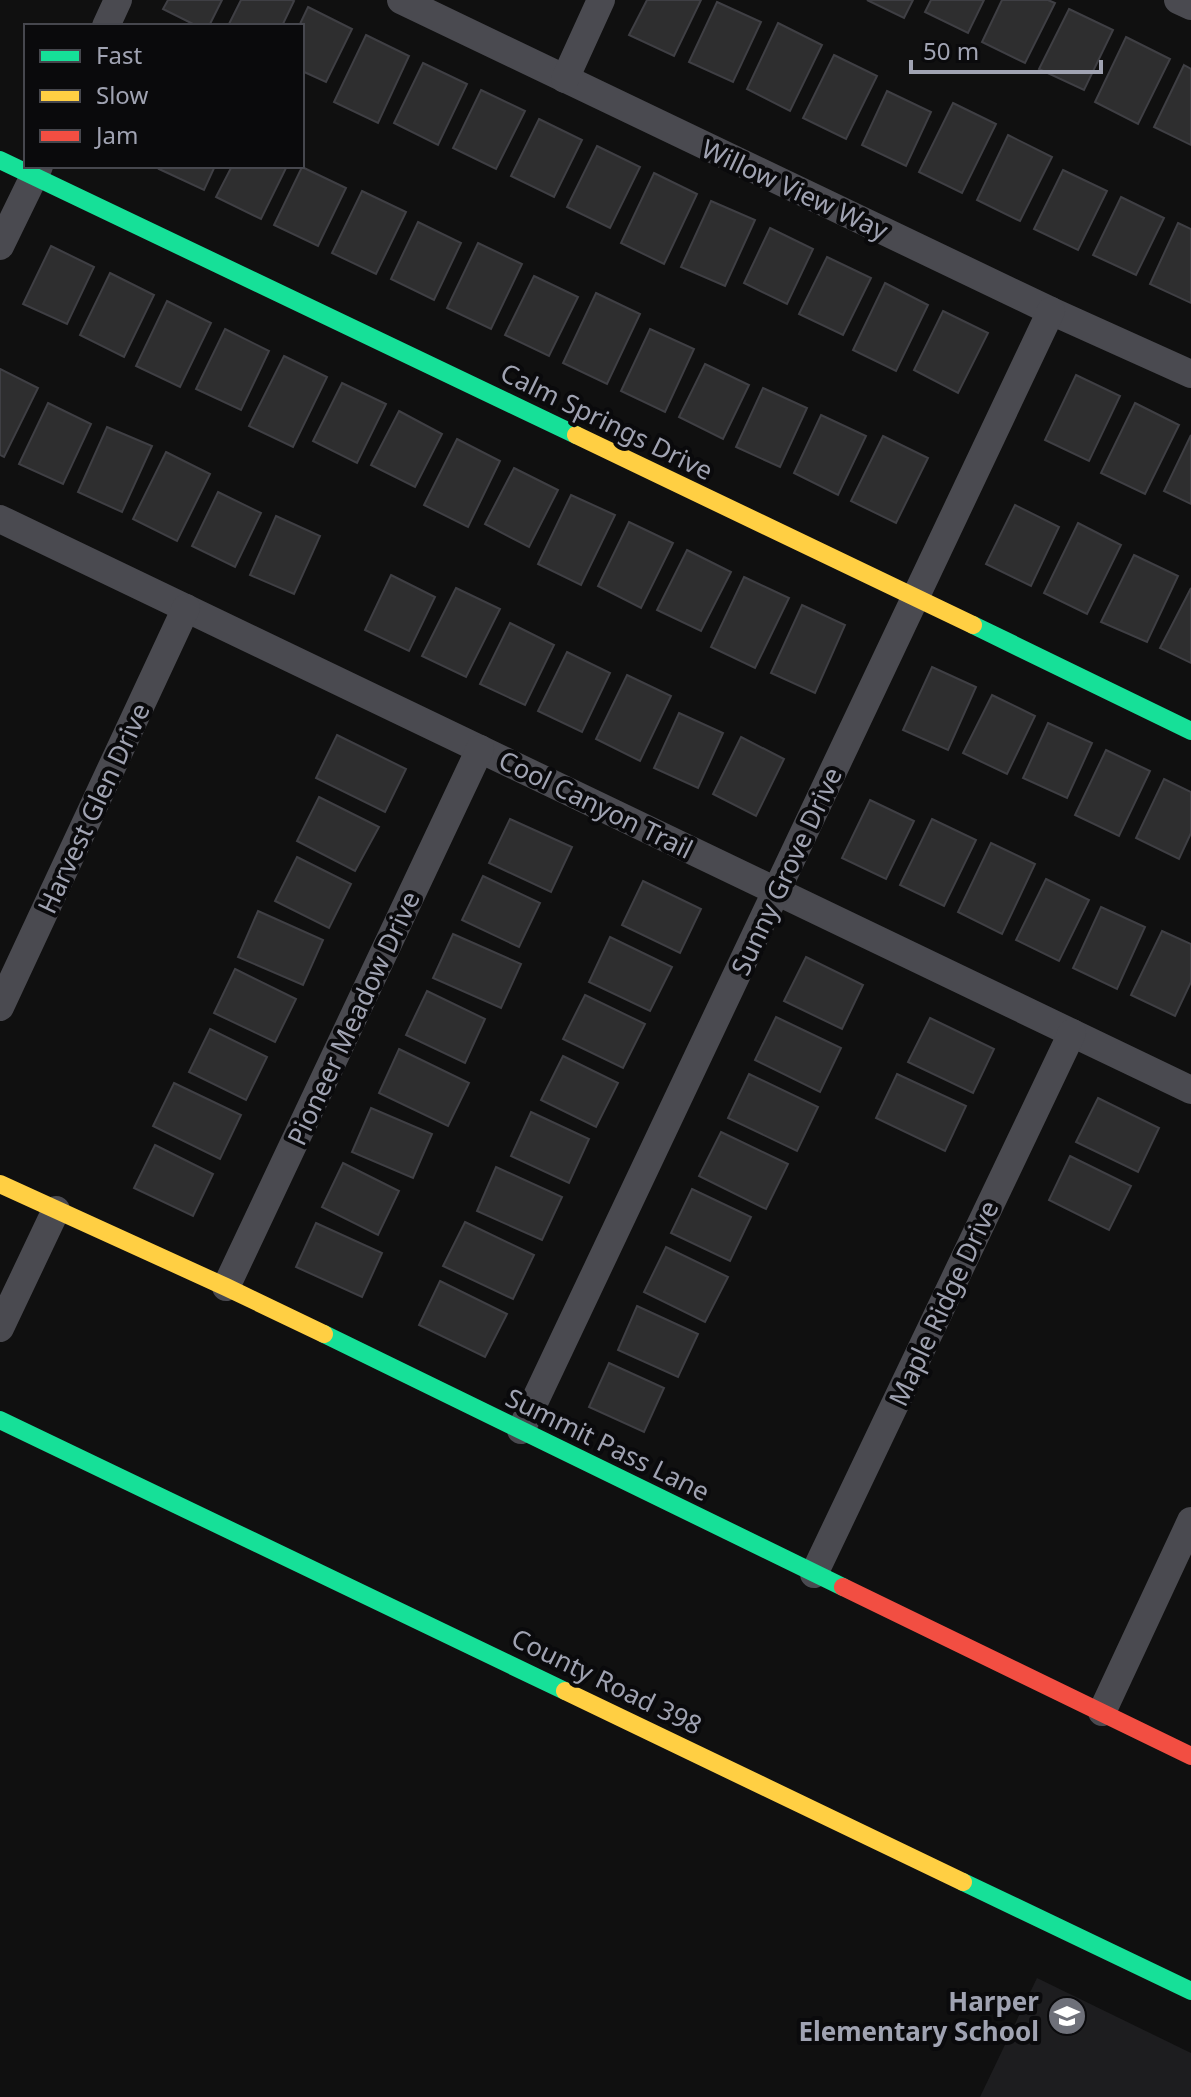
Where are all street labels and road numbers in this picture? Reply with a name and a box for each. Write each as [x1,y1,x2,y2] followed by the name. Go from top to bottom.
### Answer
[696,130,895,248] street label: Willow View Way
[495,354,719,488] street label: Calm Springs Drive
[28,697,158,919] street label: Harvest Glen Drive
[493,741,699,867] street label: Cool Canyon Trail
[722,761,850,981] street label: Sunny Grove Drive
[278,885,428,1151] street label: Pioneer Meadow Drive
[880,1194,1006,1412] street label: Maple Ridge Drive
[500,1379,716,1509] street label: Summit Pass Lane
[506,1619,708,1743] street label: County Road 398

